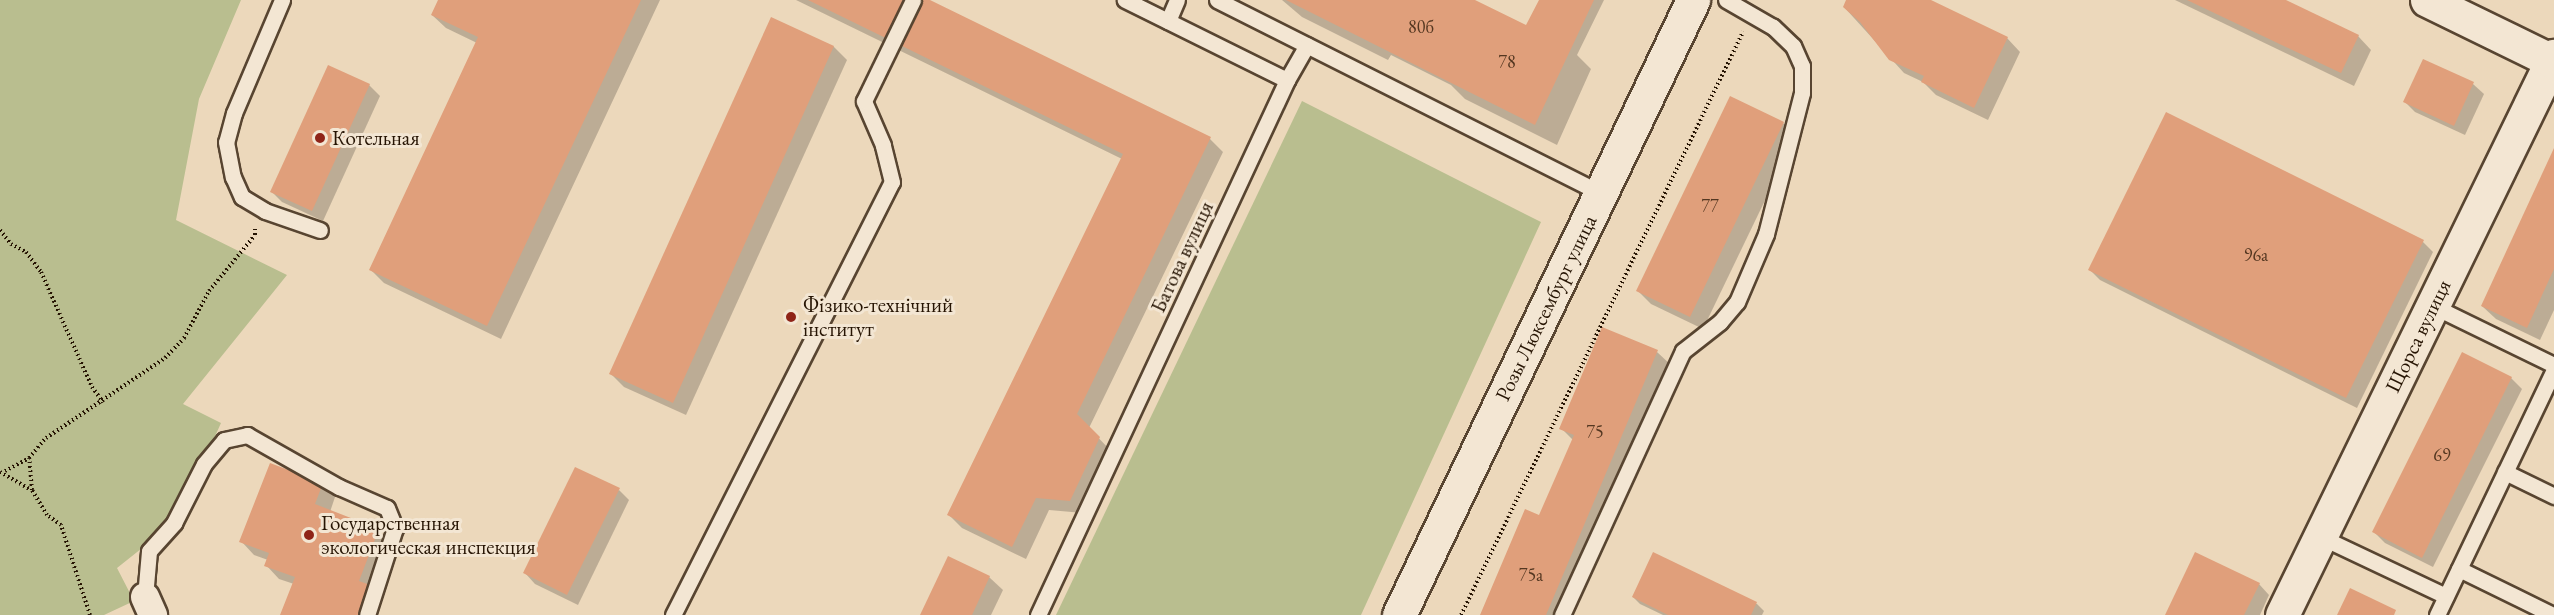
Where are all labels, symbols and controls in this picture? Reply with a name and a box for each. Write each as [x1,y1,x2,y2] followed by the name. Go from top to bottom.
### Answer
[1408,16,1434,38] house number: 80б
[1498,51,1516,73] house number: 78
[332,125,420,151] place label: Котельная
[313,131,327,145] marker: Котельная
[1701,195,1719,217] house number: 77
[1145,197,1219,317] street label: Батова вулиця
[1490,211,1602,405] street label: Розы Люксембург улица
[2244,244,2268,266] house number: 96а
[2380,275,2456,397] street label: Щорса вулиця
[803,292,953,342] place label: Фізико-технічний інститут
[784,310,798,324] marker: Фізико-технічний інститут
[1586,421,1604,443] house number: 75
[2433,444,2451,466] house number: 69
[321,510,536,560] place label: Государственная экологическая инспекция
[302,528,316,542] marker: Государственная экологическая инспекция
[1519,564,1543,586] house number: 75а

